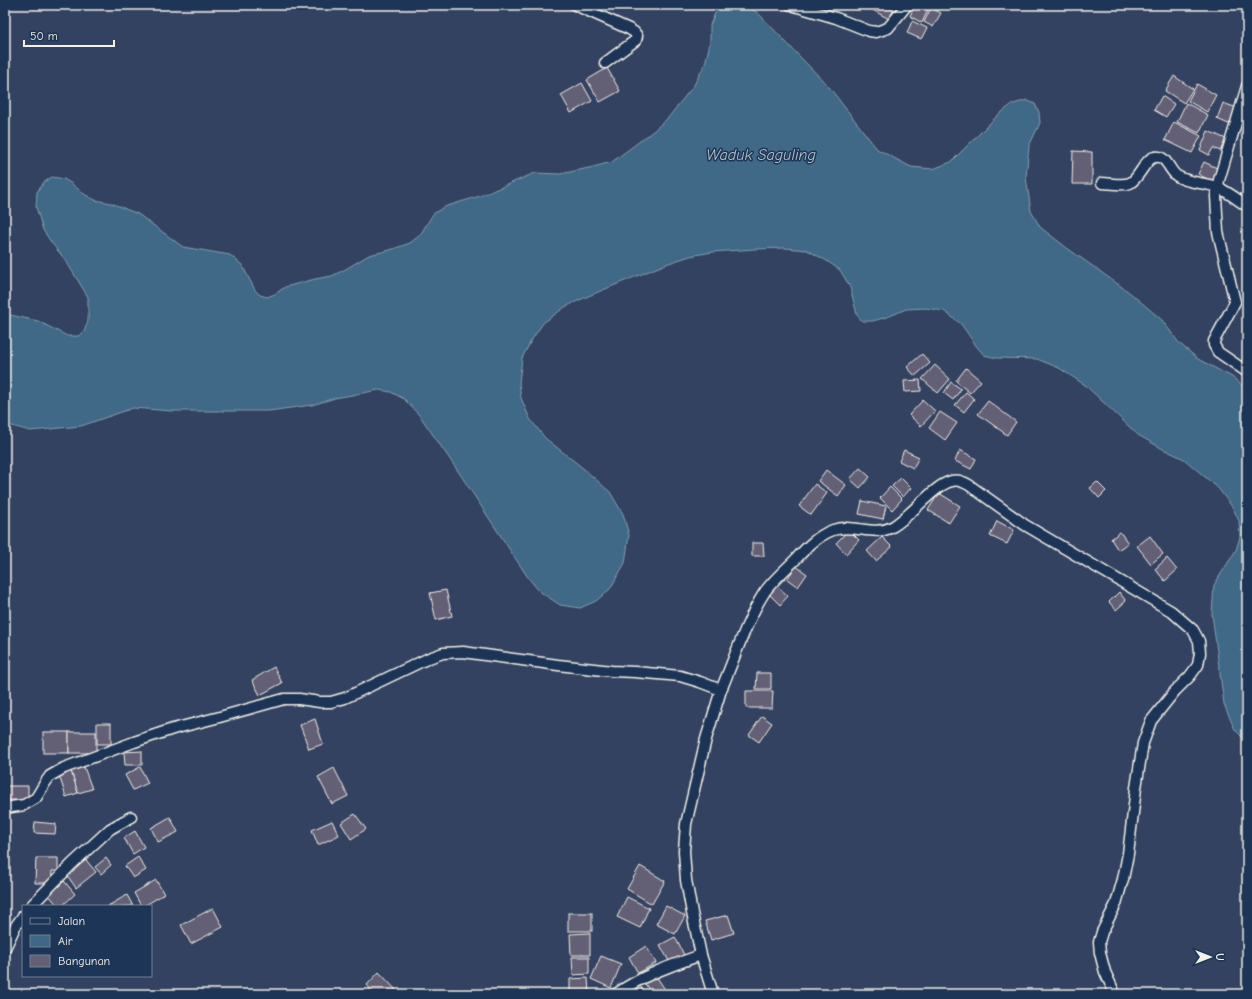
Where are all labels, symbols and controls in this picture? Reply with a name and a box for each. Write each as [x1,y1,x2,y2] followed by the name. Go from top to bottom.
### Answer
[24,22,114,48] scale bar
[30,29,58,43] text: 50 m
[706,146,816,164] water label: Waduk Saguling
[22,905,152,977] legend
[58,914,85,928] text: Jalan
[58,934,73,948] text: Air
[1190,937,1230,977] north arrow
[1213,953,1226,961] text: U
[58,954,110,968] text: Bangunan

